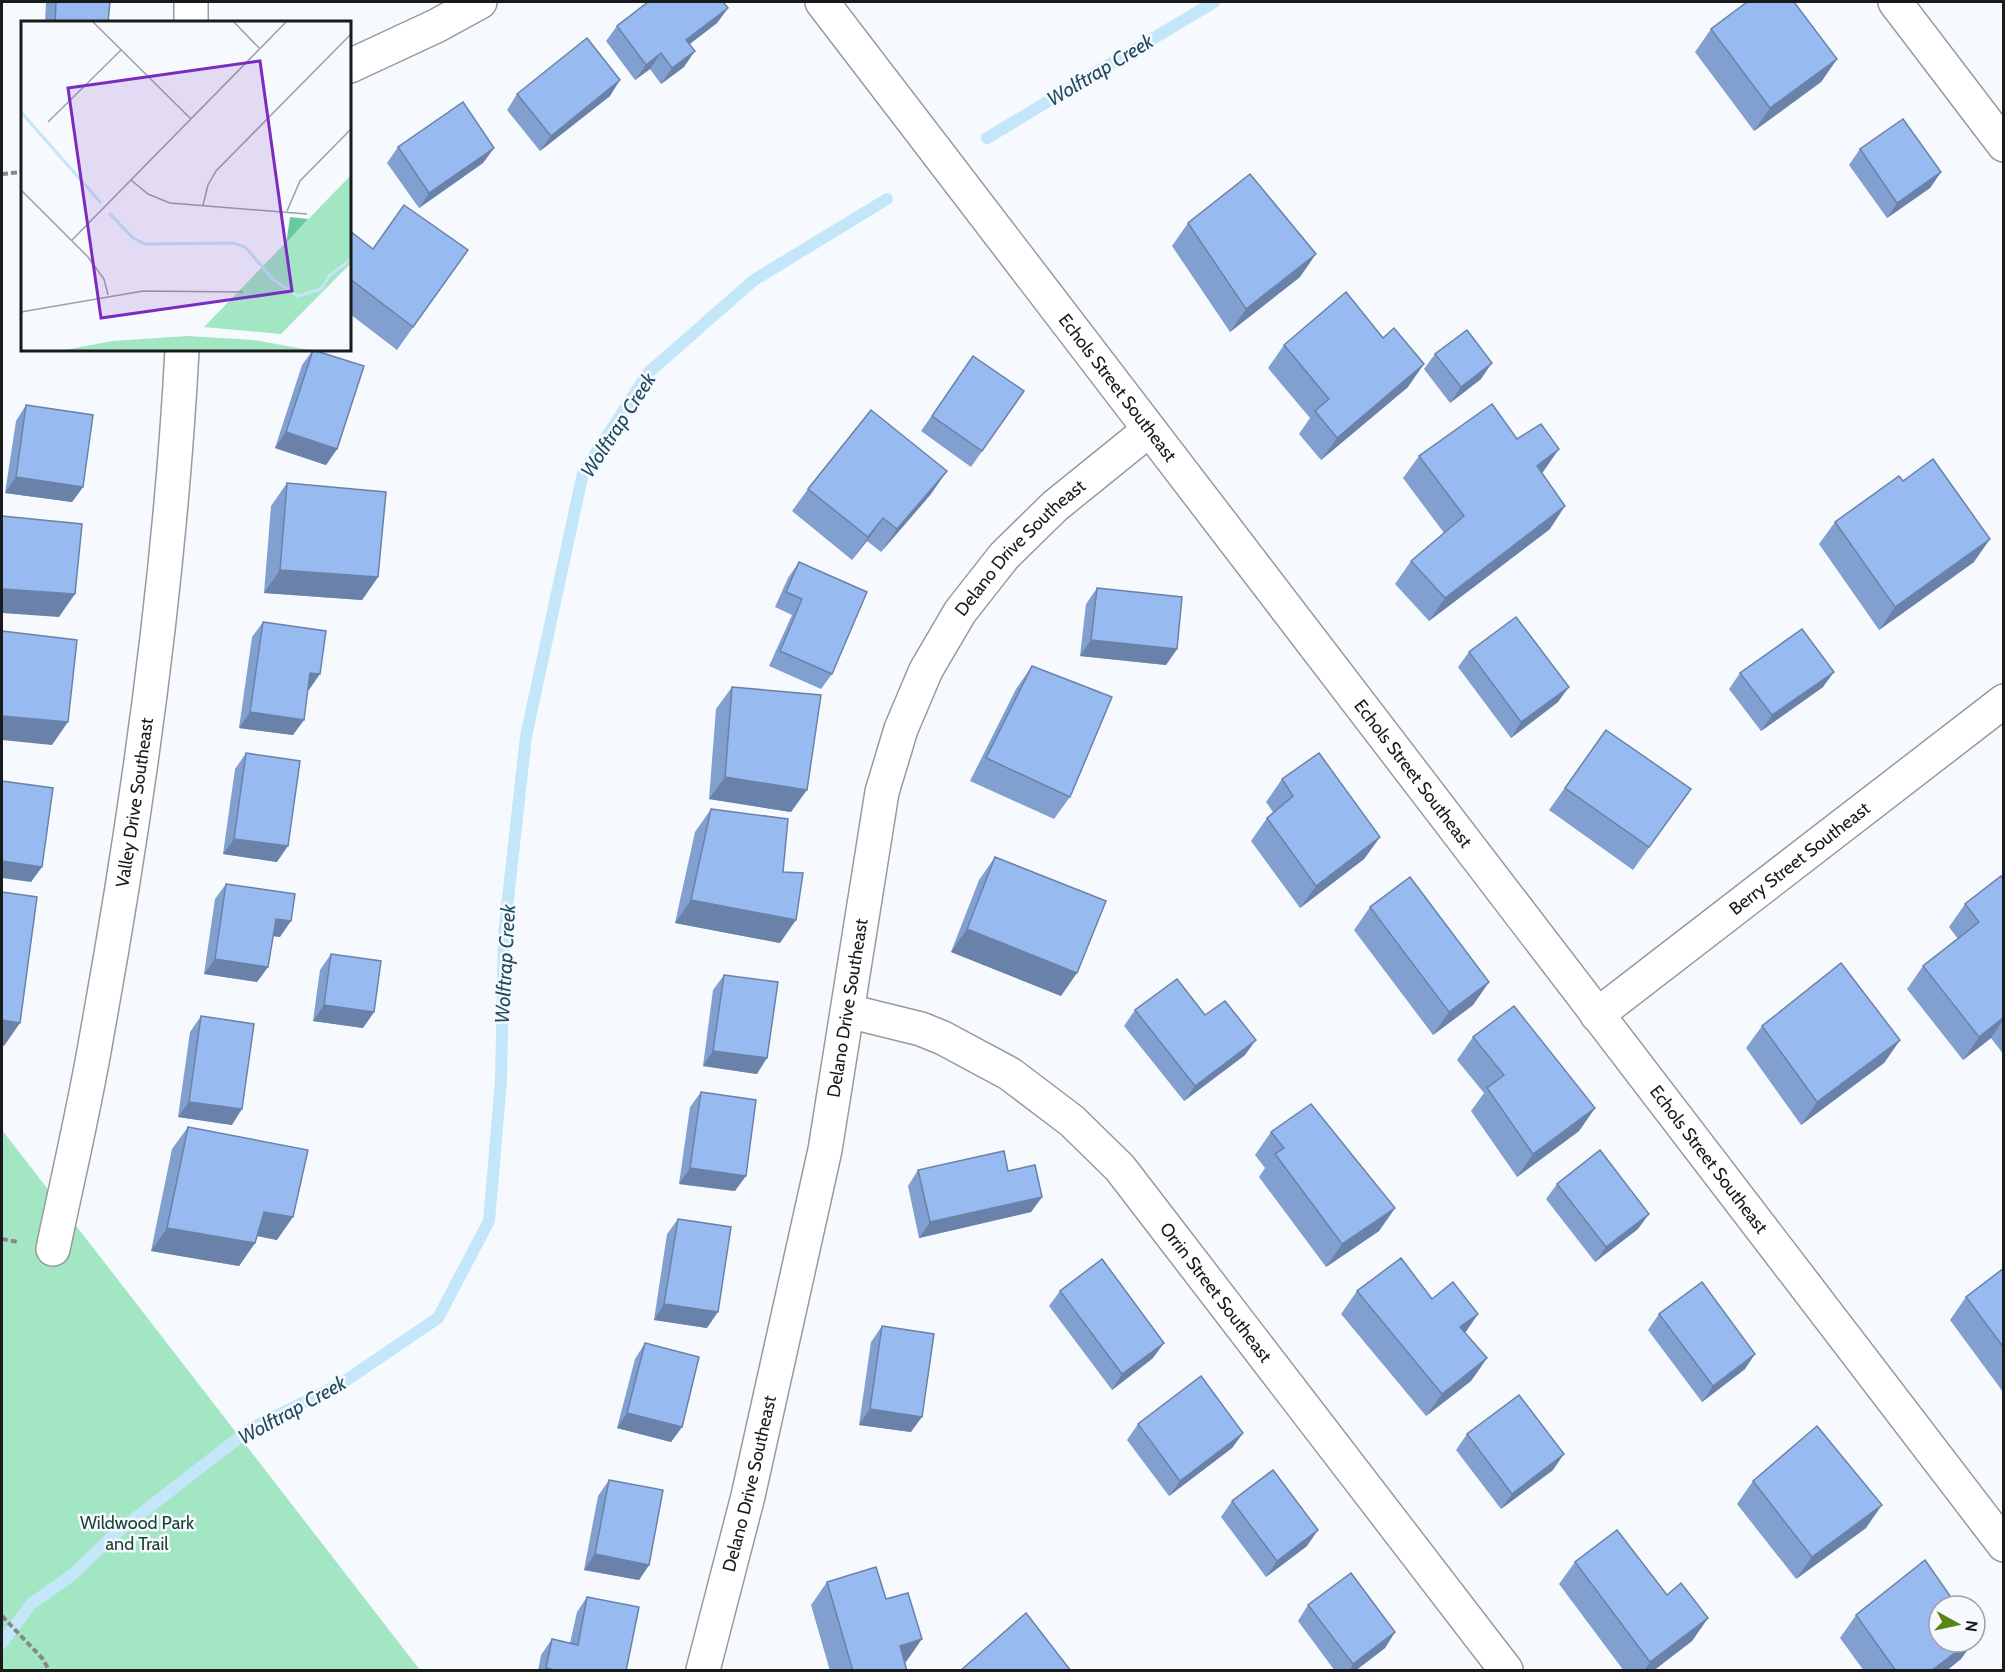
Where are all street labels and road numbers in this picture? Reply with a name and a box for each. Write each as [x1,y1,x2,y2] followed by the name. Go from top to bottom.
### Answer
[1054,309,1181,466] street label: Echols Street Southeast
[950,475,1090,620] street label: Delano Drive Southeast
[1349,695,1477,852] street label: Echols Street Southeast
[111,716,158,889] street label: Valley Drive Southeast
[1725,797,1874,920] street label: Berry Street Southeast
[823,917,873,1099] street label: Delano Drive Southeast
[1645,1081,1772,1238] street label: Echols Street Southeast
[1155,1218,1276,1367] street label: Orrin Street Southeast
[718,1393,781,1574] street label: Delano Drive Southeast

